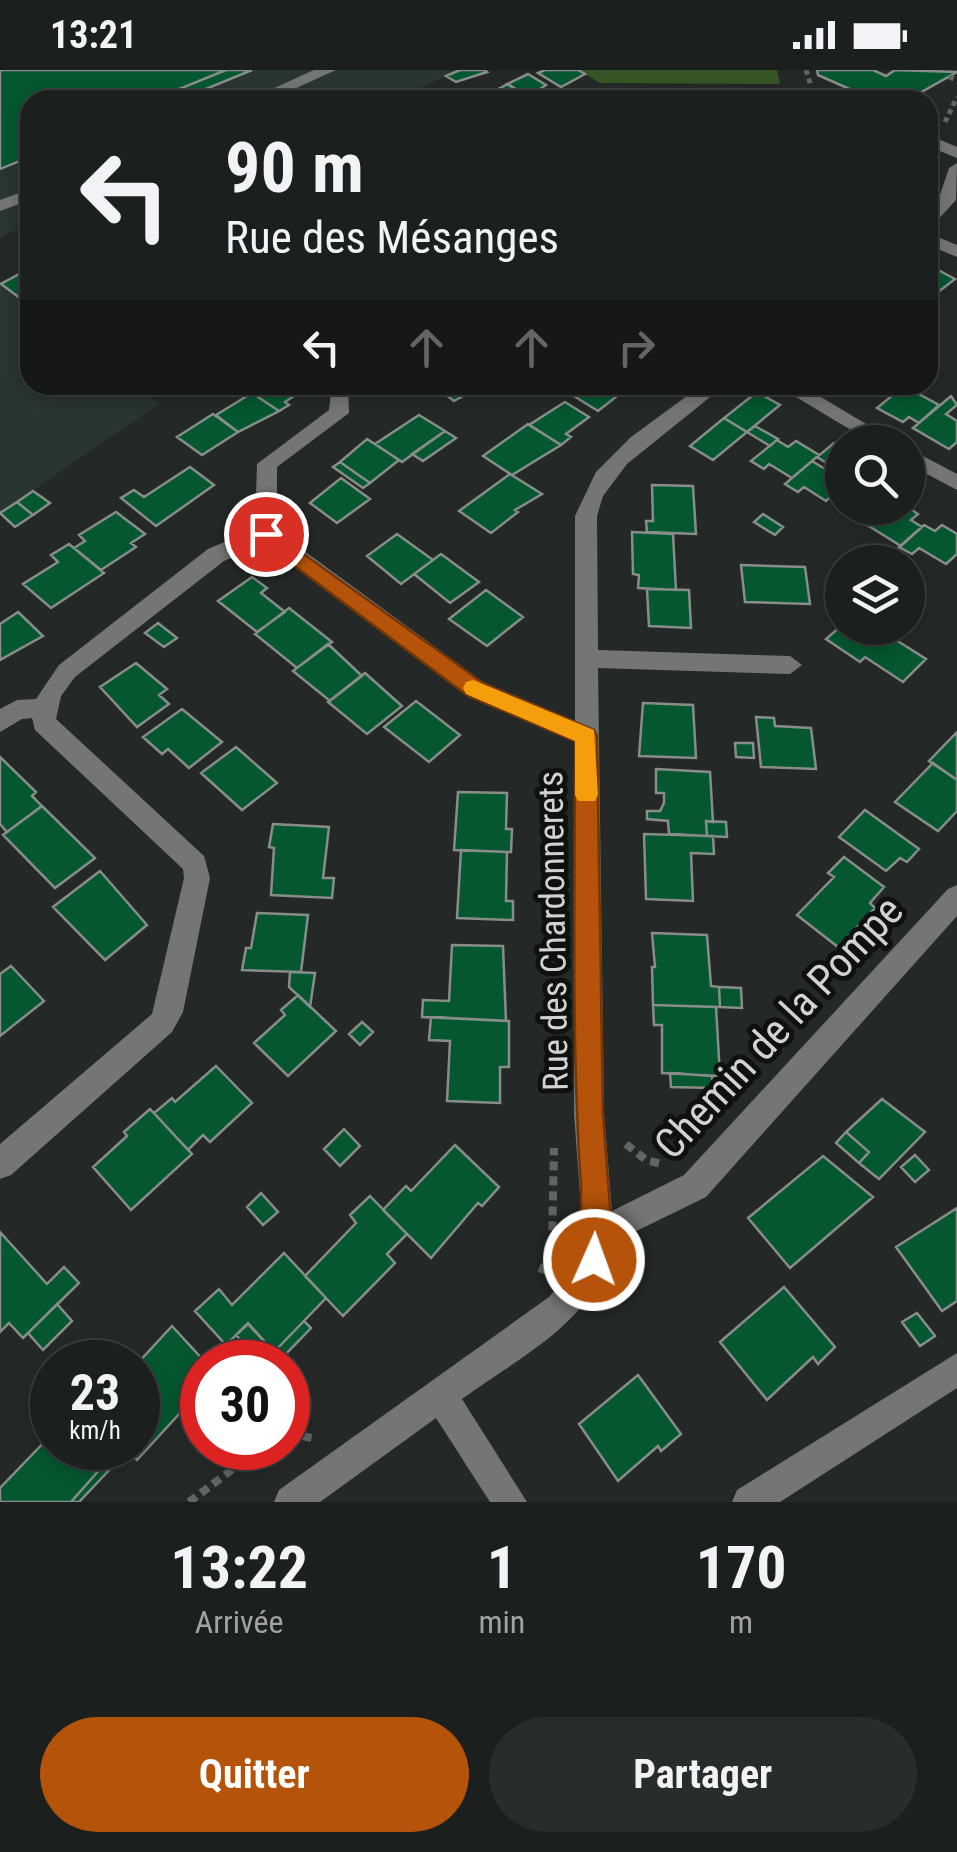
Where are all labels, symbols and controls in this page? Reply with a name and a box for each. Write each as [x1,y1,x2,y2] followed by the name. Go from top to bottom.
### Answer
[50,13,137,57] text: 13:21
[225,127,364,209] text: 90 m
[60,130,190,260] icon: left
[225,211,559,264] text: Rue des Mésanges
[294,320,349,375] icon: left
[399,320,454,375] icon: ahead
[504,320,559,375] icon: ahead
[609,320,664,375] icon: right
[825,425,925,645] map controls
[825,425,925,525] button: search
[224,492,309,577] pin
[239,507,294,562] icon: arrive
[825,545,925,645] button: layers
[530,771,577,1091] street label: Rue des Chardonnerets
[644,886,912,1169] street label: Chemin de la Pompe
[542,1208,646,1312] position arrow
[180,1340,310,1470] speed limit sign: 30
[70,1364,120,1422] text: 23
[69,1416,121,1445] text: km/h
[170,1532,308,1603] text: 13:22
[487,1532,517,1603] text: 1
[696,1532,787,1603] text: 170
[195,1603,284,1641] text: Arrivée
[478,1603,525,1641] text: min
[729,1603,753,1641] text: m
[40,1717,469,1832] button: Quitter
[489,1717,917,1832] button: Partager

